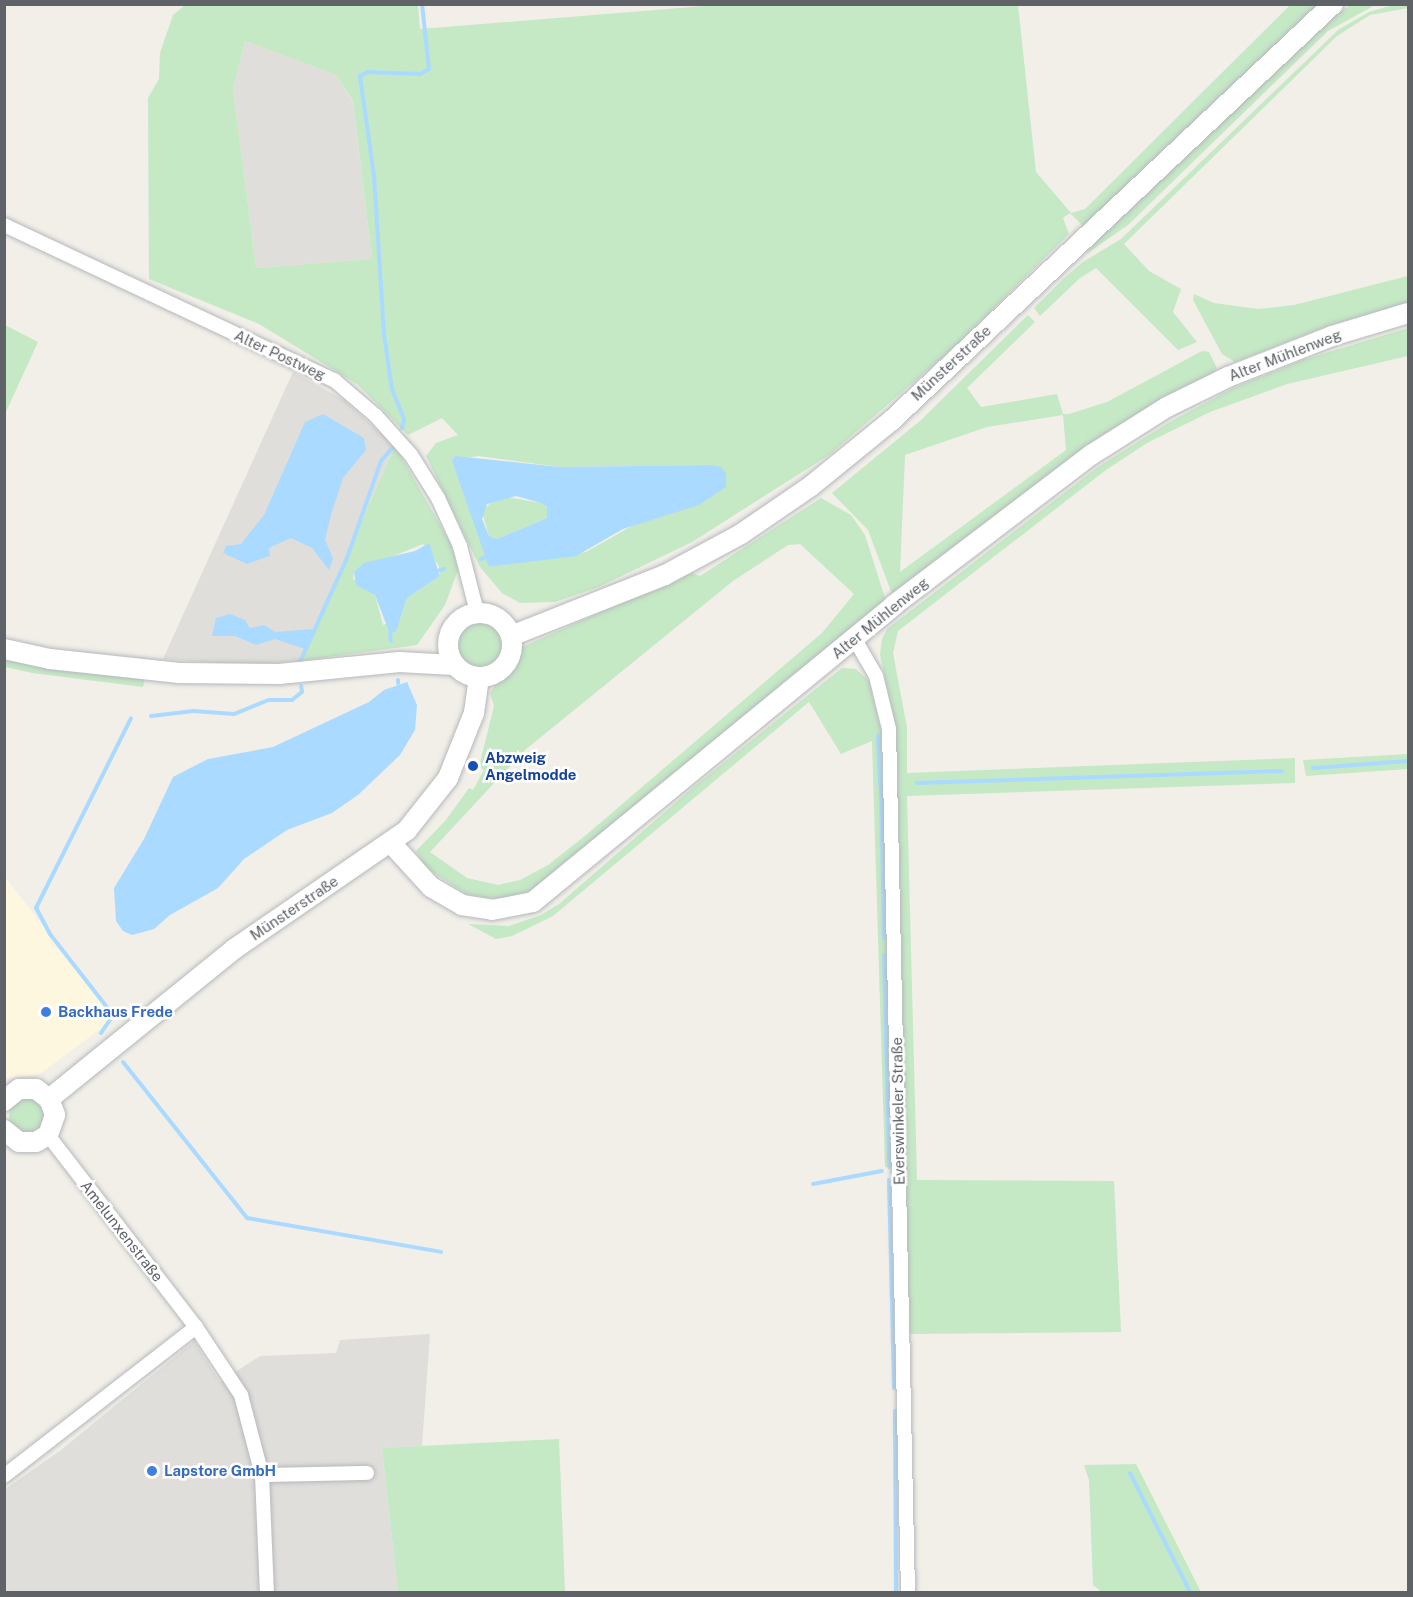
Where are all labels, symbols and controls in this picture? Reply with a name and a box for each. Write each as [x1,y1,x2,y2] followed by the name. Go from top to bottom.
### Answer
[907,321,995,405] street label: Münsterstraße
[1226,325,1344,385] street label: Alter Mühlenweg
[231,326,329,384] street label: Alter Postweg
[828,573,932,663] street label: Alter Mühlenweg
[485,748,576,783] place label: Abzweig Angelmodde
[466,759,480,773] marker: Abzweig Angelmodde
[246,872,342,944] street label: Münsterstraße
[58,1003,173,1021] place label: Backhaus Frede
[39,1005,53,1019] marker: Backhaus Frede
[888,1037,908,1185] street label: Everswinkeler Straße
[77,1177,167,1285] street label: Amelunxenstraße
[164,1462,276,1480] place label: Lapstore GmbH
[145,1464,159,1478] marker: Lapstore GmbH

